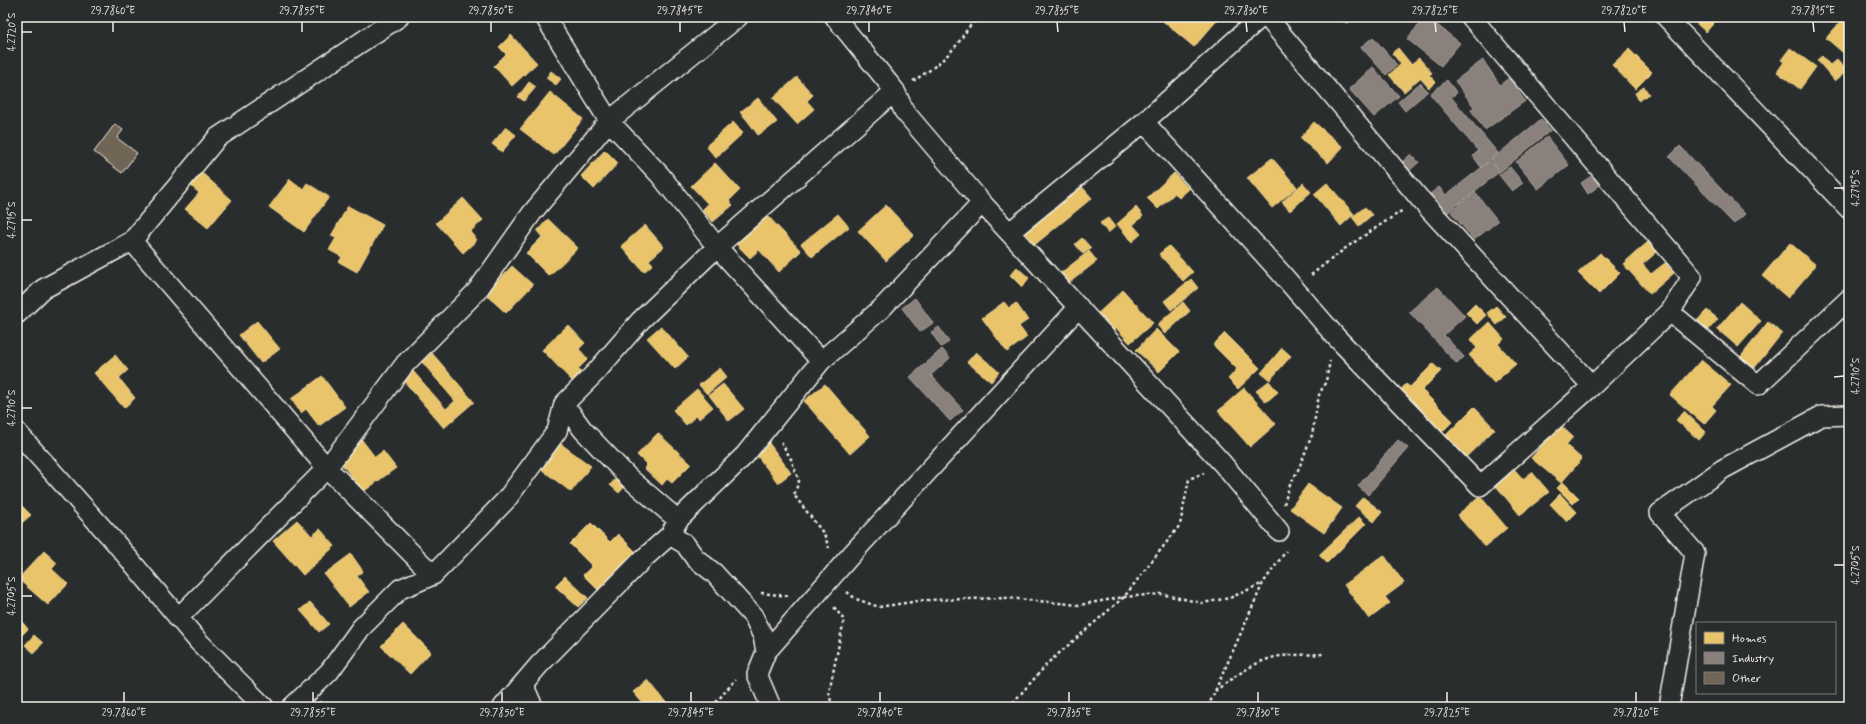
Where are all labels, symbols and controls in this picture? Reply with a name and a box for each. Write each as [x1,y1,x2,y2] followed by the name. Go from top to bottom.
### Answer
[91,4,135,18] text: 29.7860°E
[279,4,325,18] text: 29.7855°E
[468,4,514,18] text: 29.7850°E
[657,4,703,18] text: 29.7845°E
[846,4,892,18] text: 29.7840°E
[1035,4,1079,18] text: 29.7835°E
[1224,4,1268,18] text: 29.7830°E
[1412,4,1458,18] text: 29.7825°E
[1601,4,1647,18] text: 29.7820°E
[1791,4,1835,18] text: 29.7815°E
[5,12,19,51] text: 4.2720°S
[1849,169,1863,206] text: 4.2715°S
[5,201,19,238] text: 4.2715°S
[1849,357,1863,394] text: 4.2710°S
[5,389,19,426] text: 4.2710°S
[1849,545,1863,585] text: 4.2705°S
[5,576,19,616] text: 4.2705°S
[1696,622,1836,694] legend
[1732,631,1767,647] text: Homes
[1732,651,1774,667] text: Industry
[1732,671,1761,687] text: Other
[102,706,146,720] text: 29.7860°E
[290,706,336,720] text: 29.7855°E
[479,706,525,720] text: 29.7850°E
[668,706,714,720] text: 29.7845°E
[857,706,903,720] text: 29.7840°E
[1047,706,1091,720] text: 29.7835°E
[1236,706,1280,720] text: 29.7830°E
[1424,706,1470,720] text: 29.7825°E
[1613,706,1659,720] text: 29.7820°E

